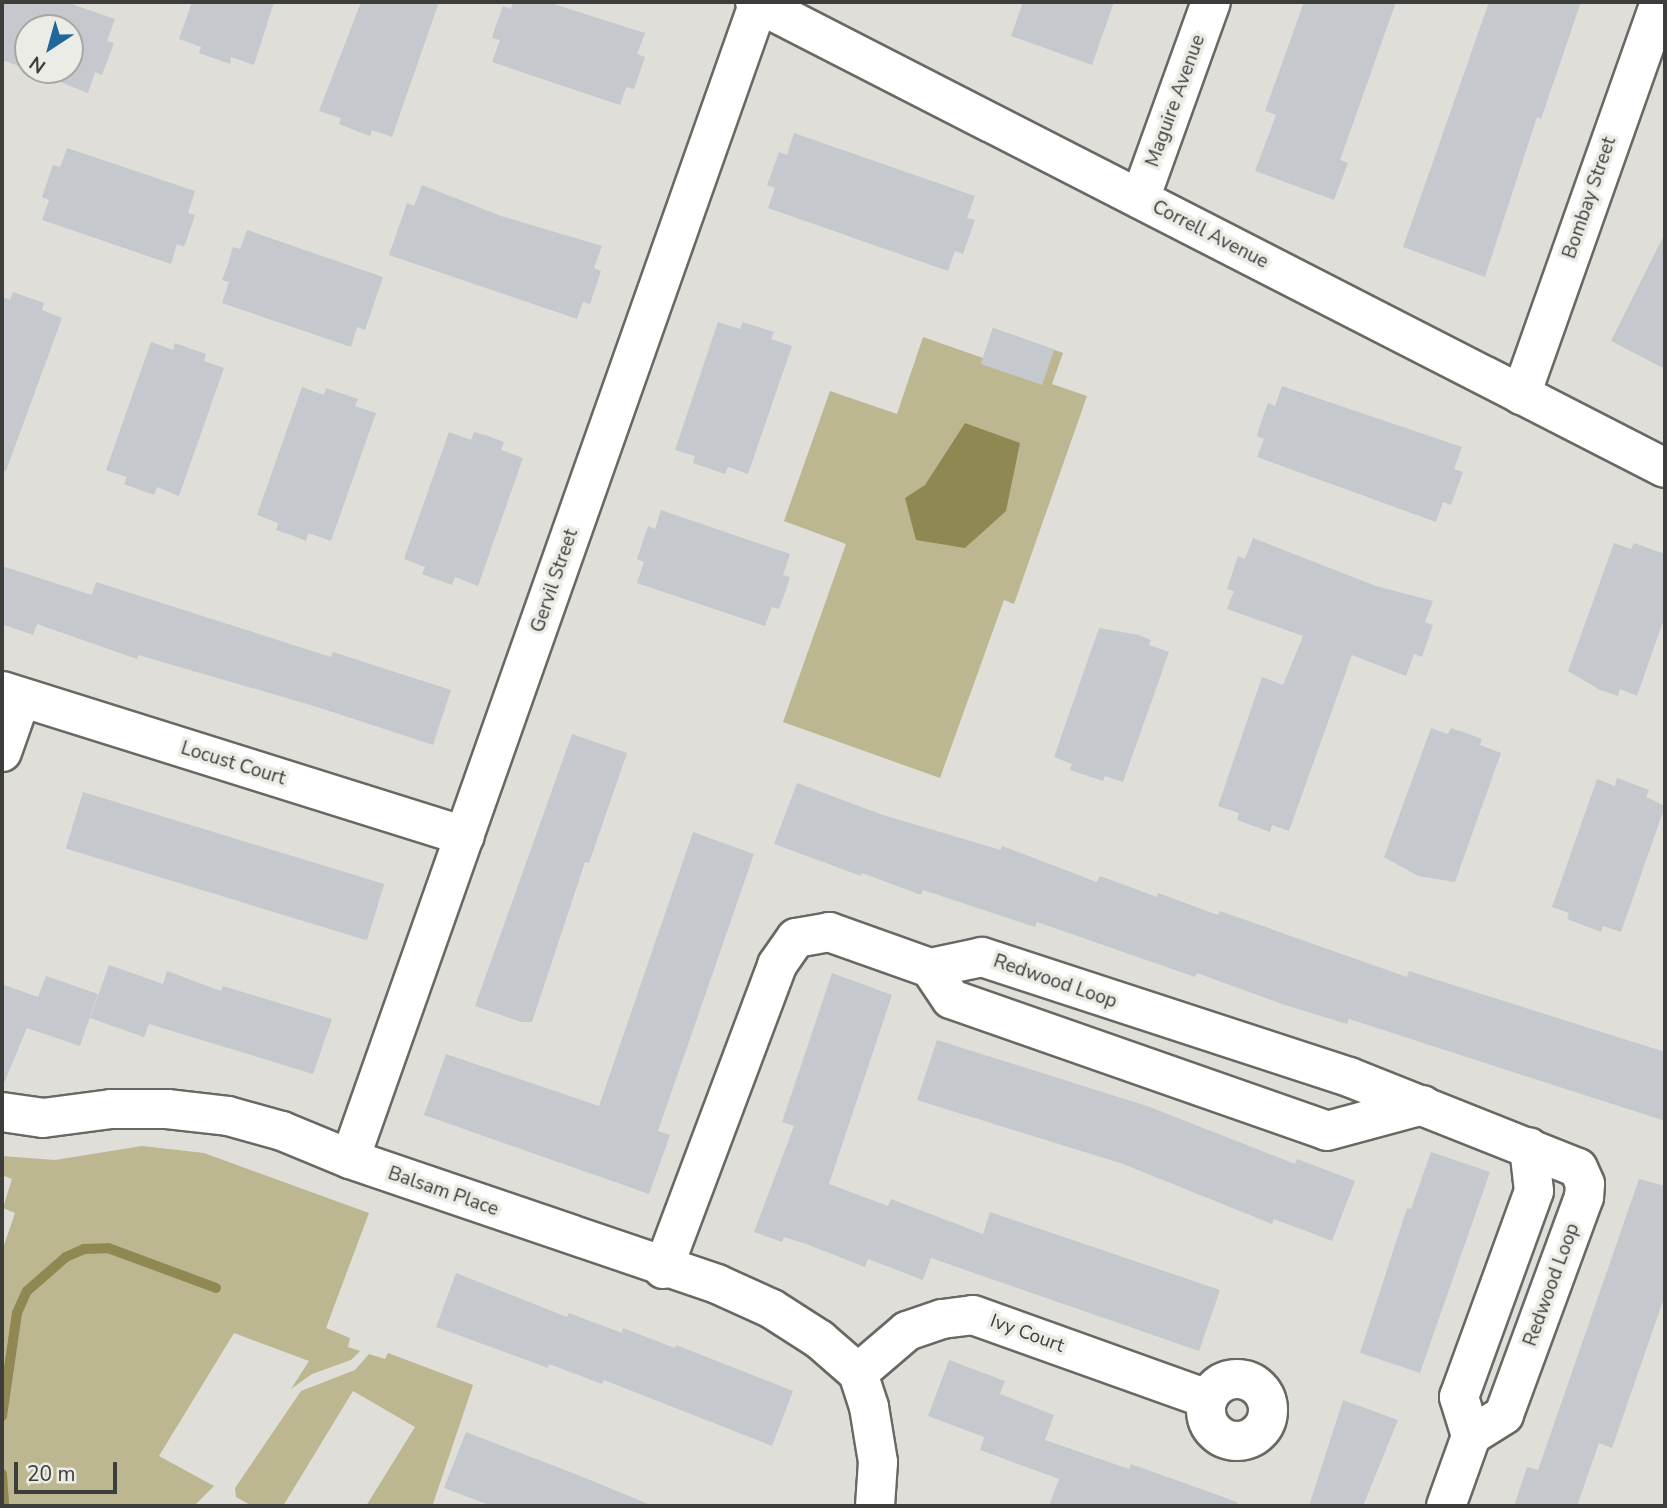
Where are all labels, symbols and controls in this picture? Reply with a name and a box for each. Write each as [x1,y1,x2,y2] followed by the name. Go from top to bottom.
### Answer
[14,14,84,84] north arrow
[1142,32,1210,170] street label: Maguire Avenue
[24,50,51,79] text: N
[1559,134,1621,262] street label: Bombay Street
[1148,196,1272,274] street label: Correll Avenue
[527,526,583,636] street label: Gervil Street
[178,737,288,791] street label: Locust Court
[990,950,1120,1014] street label: Redwood Loop
[385,1162,501,1222] street label: Balsam Place
[1519,1220,1585,1350] street label: Redwood Loop
[987,1310,1067,1358] street label: Ivy Court
[18,1448,121,1492] scale bar
[27,1460,76,1488] text: 20 m

